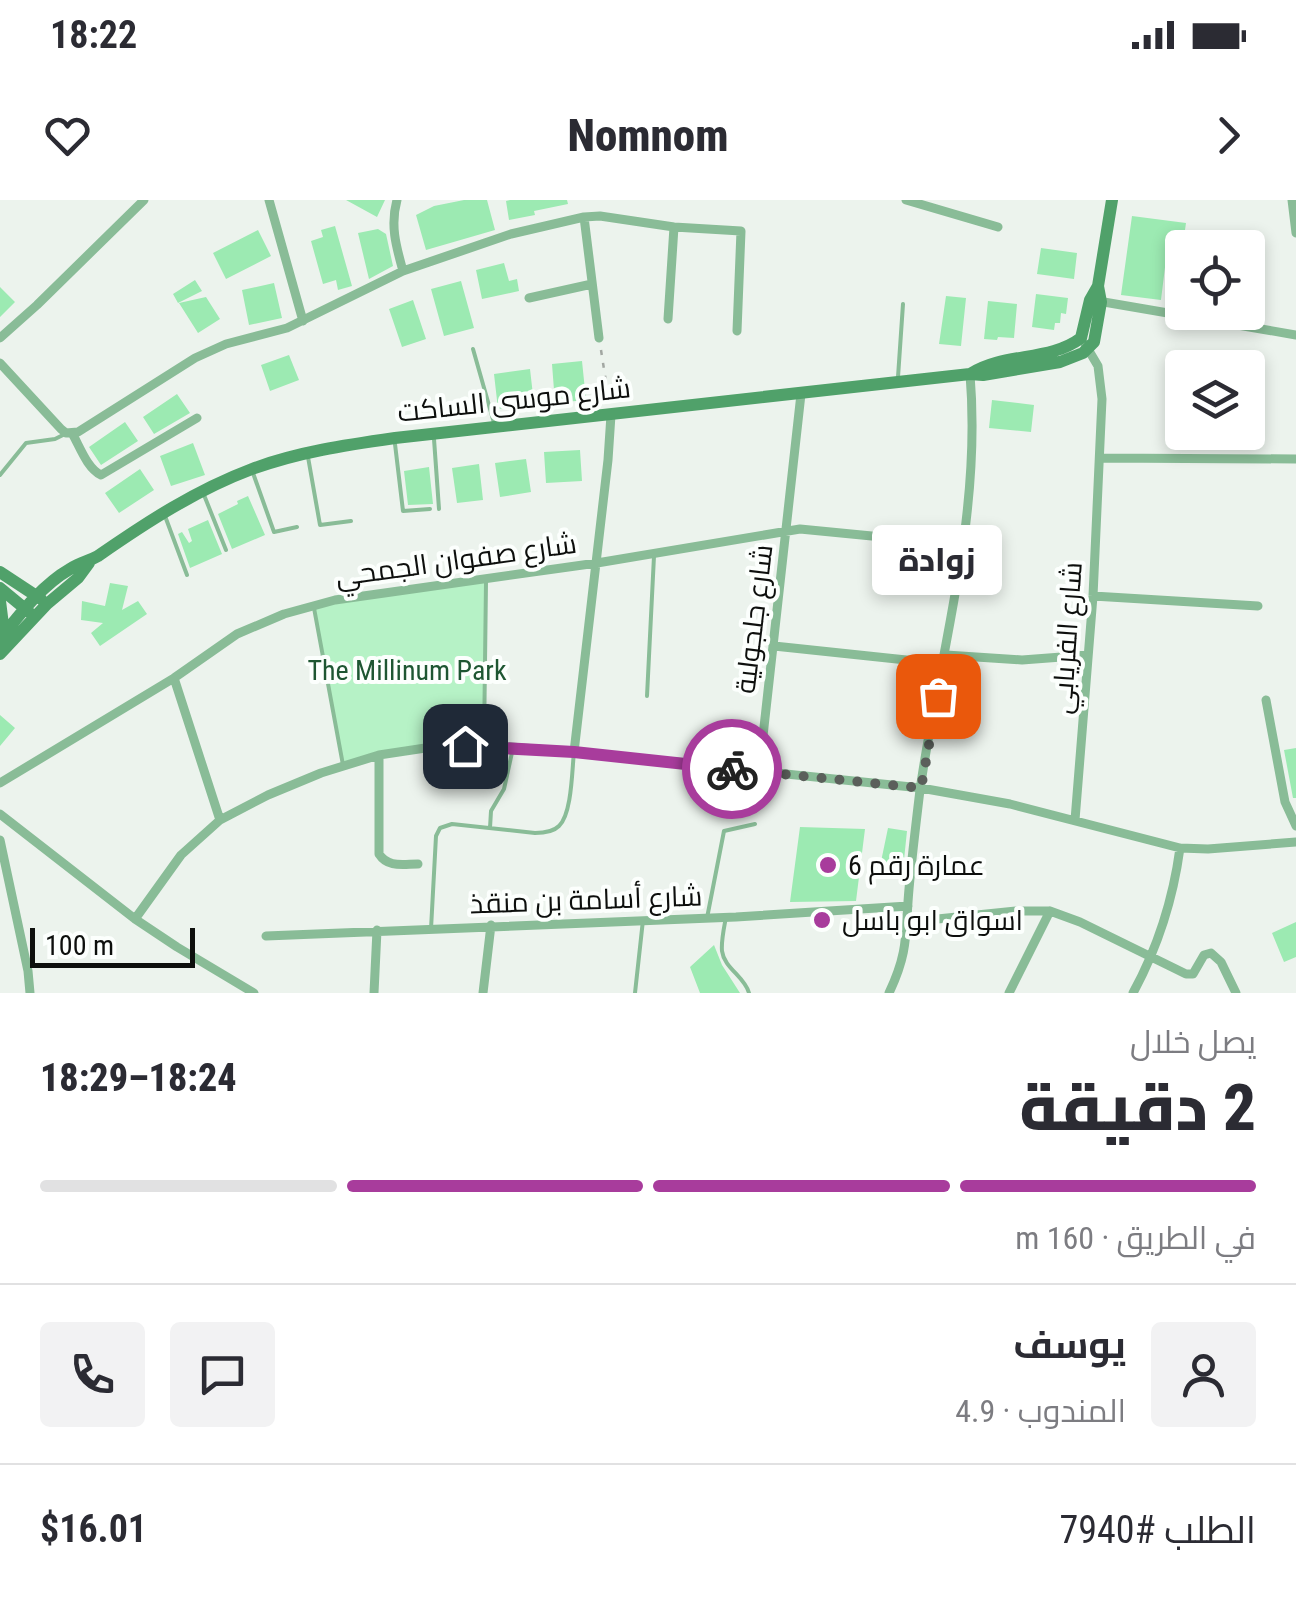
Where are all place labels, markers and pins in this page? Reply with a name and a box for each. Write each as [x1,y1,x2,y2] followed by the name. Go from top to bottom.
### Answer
[873,526,1003,596] callout: زوادة
[896,654,981,739] pin
[423,704,508,789] pin
[848,849,985,885] place label: عمارة رقم 6
[817,854,839,876] marker: عمارة رقم 6
[842,904,1023,937] place label: اسواق ابو باسل
[811,909,833,931] marker: اسواق ابو باسل

